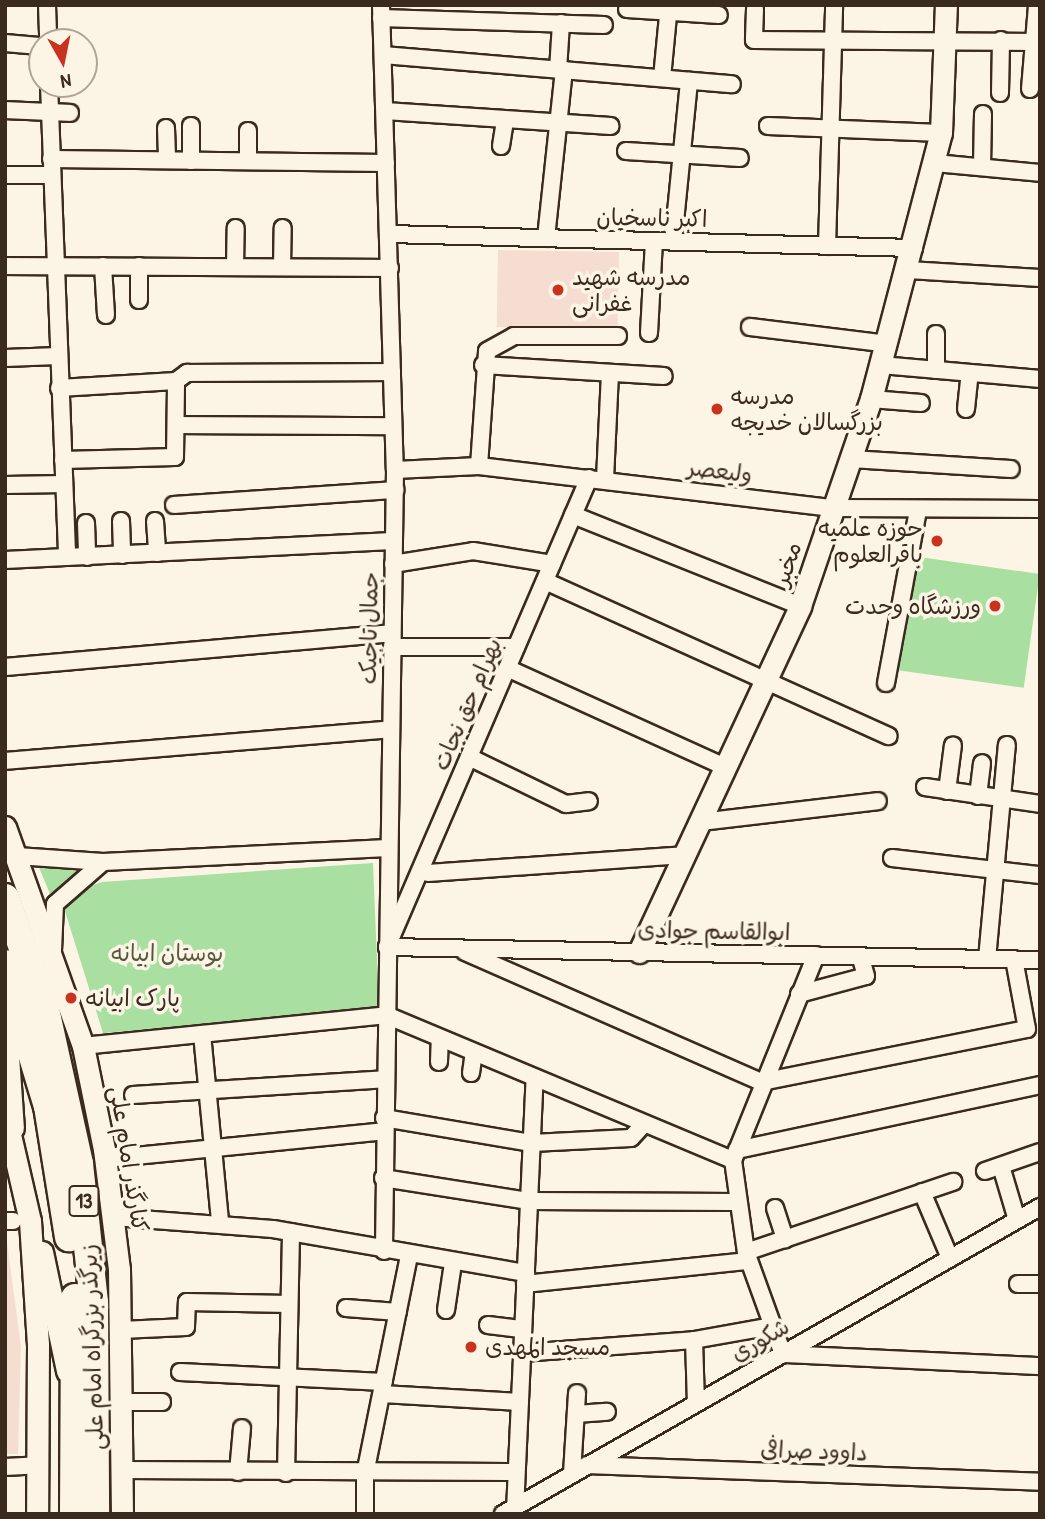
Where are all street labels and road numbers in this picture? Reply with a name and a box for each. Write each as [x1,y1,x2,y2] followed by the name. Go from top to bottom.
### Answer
[596,203,708,233] street label: اکبر ناسخیان
[686,453,754,489] street label: ولیعصر
[767,538,807,590] street label: مخبر
[354,571,384,685] street label: جمال تاجیک
[427,634,507,774] street label: بهرام حق نجات
[637,916,791,946] street label: ابوالقاسم جوادی
[104,1084,154,1234] street label: کنارگذر امام علی
[68,1184,100,1218] road number: 13
[75,1243,109,1451] street label: زیرگذر بزرگراه امام علی
[726,1312,794,1368] street label: شکوری
[760,1435,868,1467] street label: داوود صرافی

